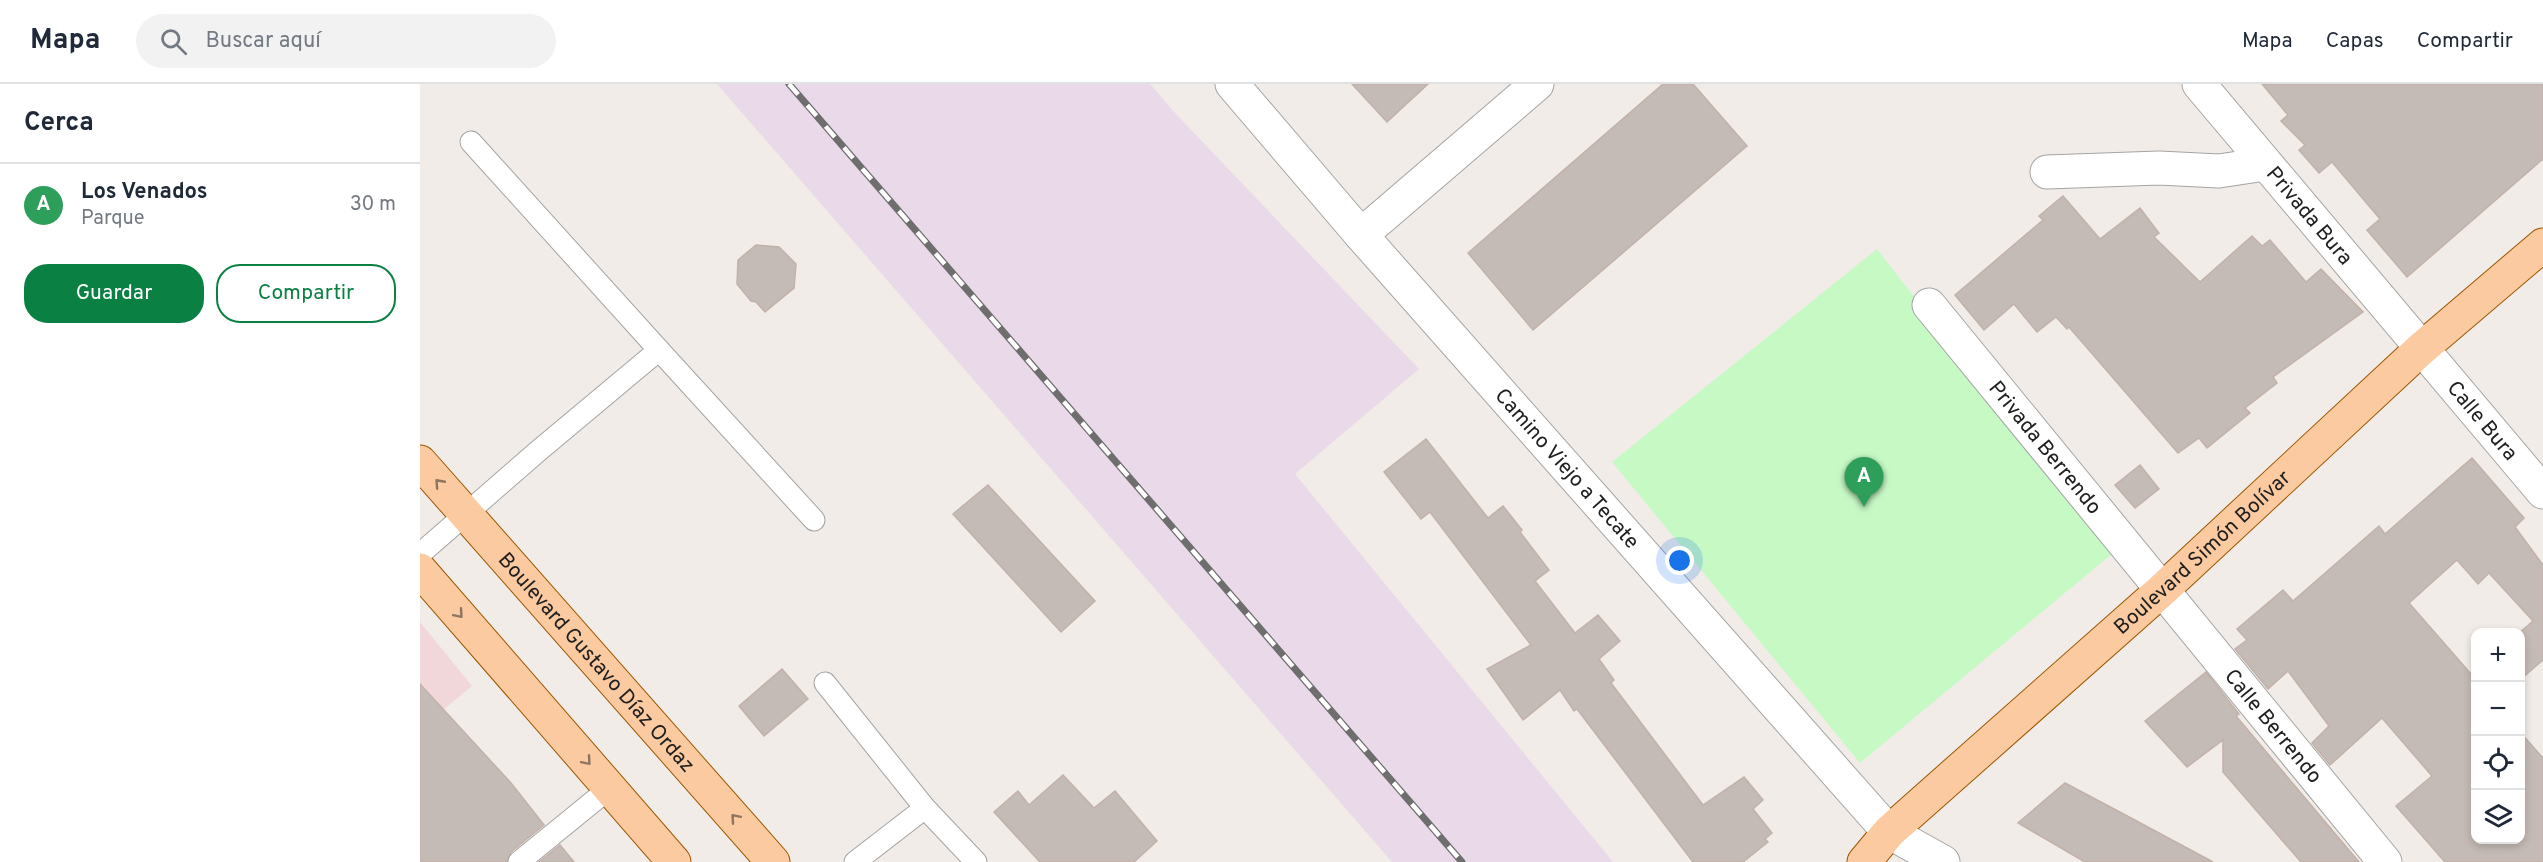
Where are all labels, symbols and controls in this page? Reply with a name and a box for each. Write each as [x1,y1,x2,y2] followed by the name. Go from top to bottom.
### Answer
[136,14,556,68] search box
[30,23,100,59] text: Mapa
[157,25,190,58] icon: search
[205,28,321,55] text: Buscar aquí
[2242,28,2293,55] text: Mapa
[2326,28,2384,55] text: Capas
[2417,28,2513,55] text: Compartir
[24,107,94,140] text: Cerca
[2259,162,2358,271] street label: Privada Bura
[81,179,208,206] text: Los Venados
[36,192,51,218] text: A
[350,192,396,218] text: 30 m
[81,206,144,232] text: Parque
[24,264,204,323] button: Guardar
[216,264,396,323] button: Compartir
[1982,376,2107,521] street label: Privada Berrendo
[2440,376,2523,467] street label: Calle Bura
[1488,383,1644,555] street label: Camino Viejo a Tecate
[1844,458,1884,507] pin: A
[2109,465,2297,641] street label: Boulevard Simón Bolívar
[435,479,446,490] one-way arrow
[1665,546,1694,575] your location
[491,547,700,779] street label: Boulevard Gustavo Díaz Ordaz
[452,607,463,618] one-way arrow
[2471,628,2525,844] map controls
[2471,628,2525,682] button: +
[2218,664,2327,790] street label: Calle Berrendo
[2471,682,2525,736] button: −
[2471,736,2525,790] button: locate
[580,754,591,765] one-way arrow
[2471,790,2525,844] button: layers
[731,814,742,825] one-way arrow

